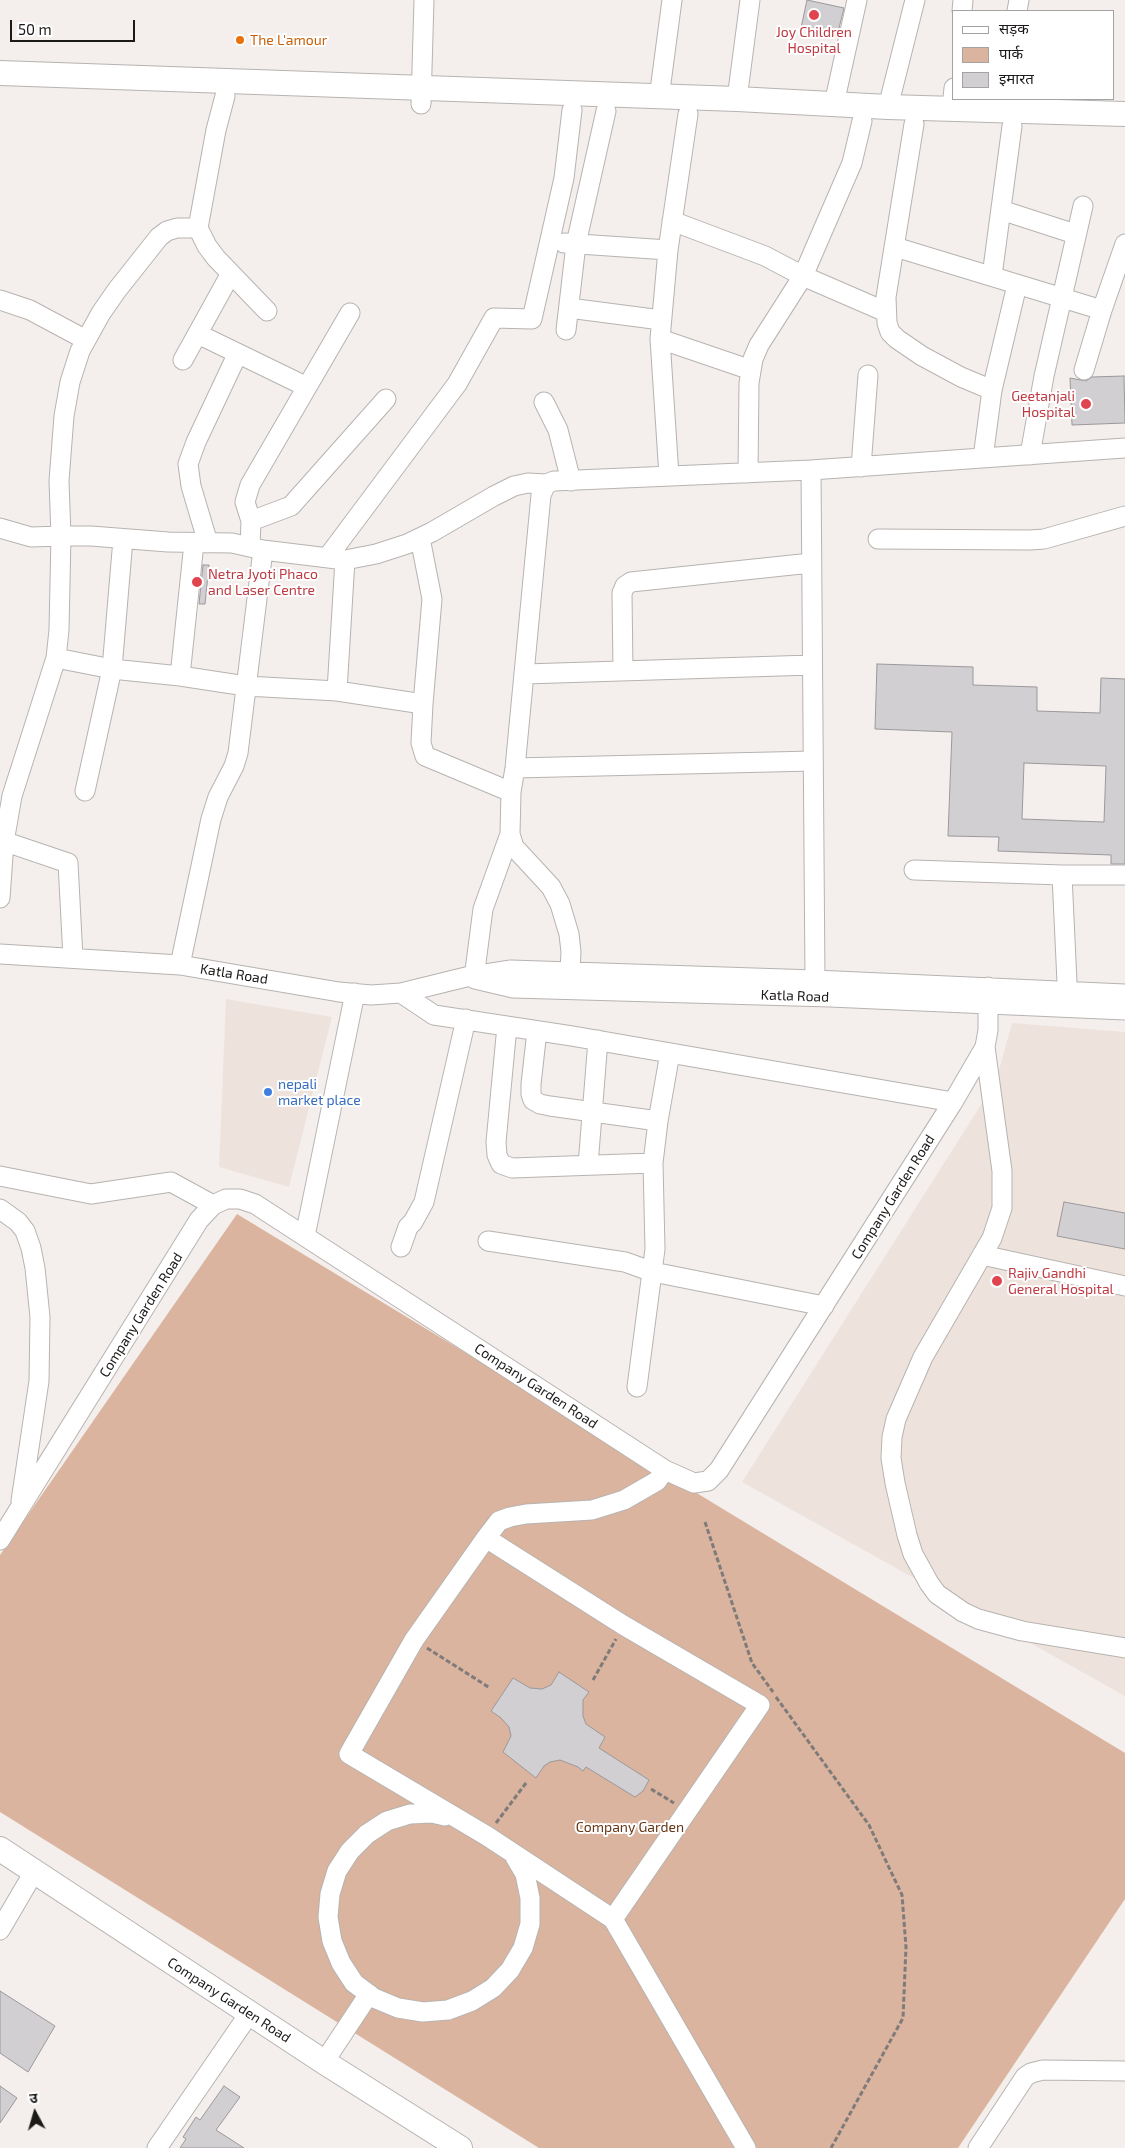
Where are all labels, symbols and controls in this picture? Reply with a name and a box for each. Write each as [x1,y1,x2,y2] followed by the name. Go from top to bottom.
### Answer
[807,8,821,22] marker: Joy Children Hospital
[12,10,138,42] scale bar
[952,10,1115,100] legend
[999,19,1029,37] text: सड़क
[18,20,52,38] text: 50 m
[776,24,852,56] place label: Joy Children Hospital
[250,32,327,48] place label: The L'amour
[234,34,246,46] marker: The L'amour
[999,44,1023,62] text: पार्क
[999,69,1034,87] text: इमारत
[1011,388,1075,421] place label: Geetanjali Hospital
[1079,397,1093,411] marker: Geetanjali Hospital
[208,566,318,598] place label: Netra Jyoti Phaco and Laser Centre
[190,575,204,589] marker: Netra Jyoti Phaco and Laser Centre
[199,960,269,988] street label: Katla Road
[760,986,830,1006] street label: Katla Road
[278,1076,361,1108] place label: nepali market place
[262,1086,274,1098] marker: nepali market place
[848,1132,938,1262] street label: Company Garden Road
[96,1250,186,1380] street label: Company Garden Road
[1008,1265,1114,1298] place label: Rajiv Gandhi General Hospital
[990,1274,1004,1288] marker: Rajiv Gandhi General Hospital
[471,1340,601,1432] street label: Company Garden Road
[576,1819,684,1835] park label: Company Garden
[164,1954,294,2046] street label: Company Garden Road
[10,2088,60,2138] north arrow
[28,2089,38,2106] text: उ

